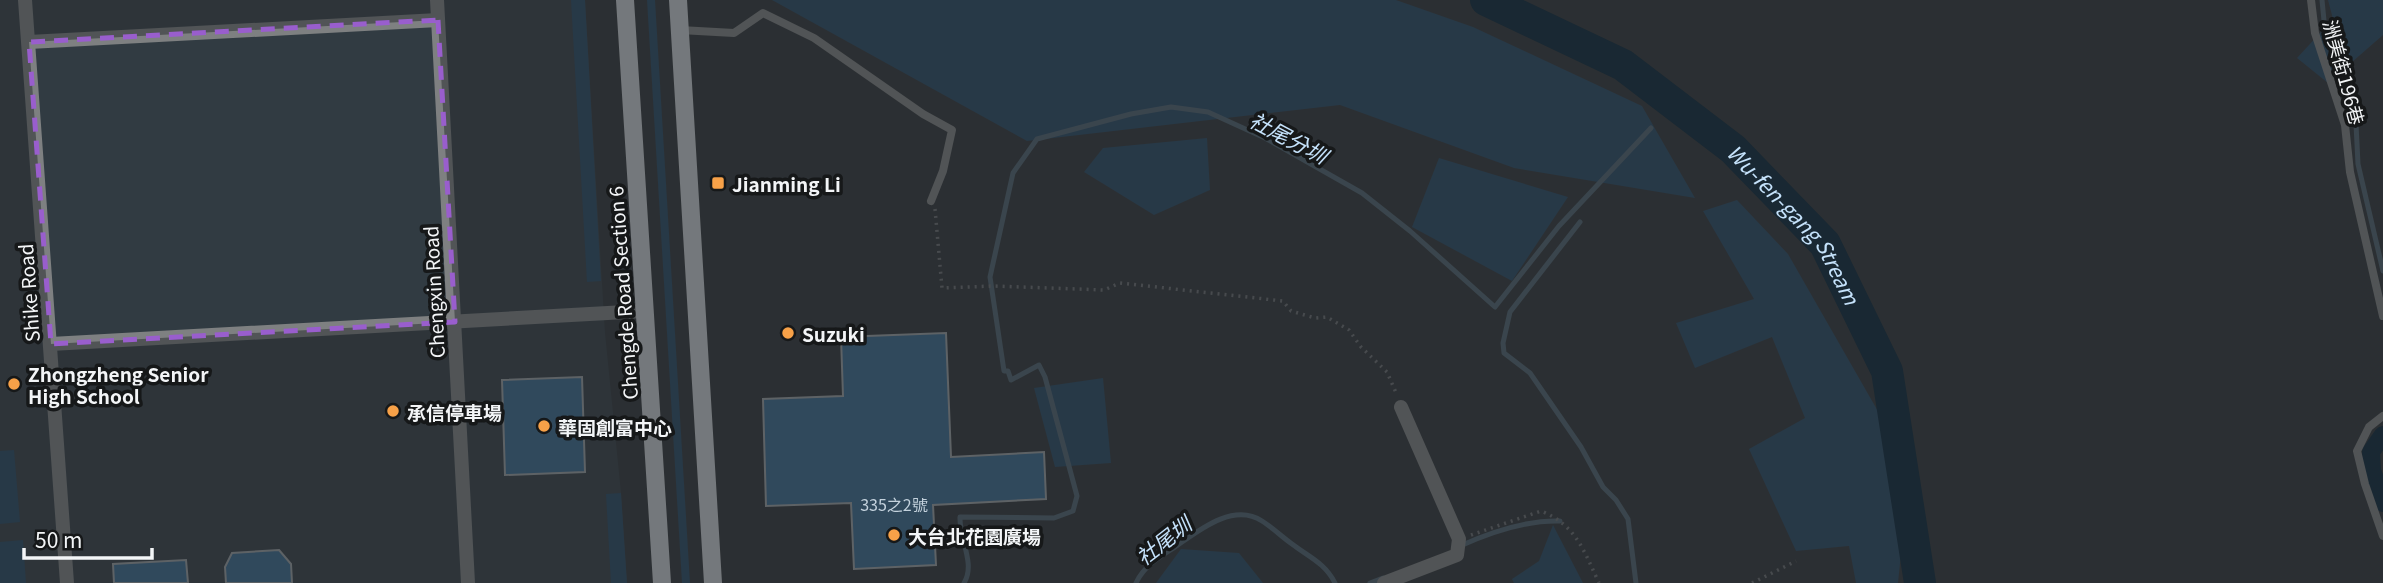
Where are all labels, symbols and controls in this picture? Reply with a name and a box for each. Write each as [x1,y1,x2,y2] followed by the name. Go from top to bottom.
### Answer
[2318,17,2372,127] street label: 洲美街196巷
[1245,104,1336,171] water label: 社尾分圳
[1721,137,1868,311] water label: Wu-fen-gang Stream
[732,170,841,197] place label: Jianming Li
[710,175,726,191] marker: Jianming Li
[601,185,643,401] street label: Chengde Road Section 6
[416,225,450,359] street label: Chengxin Road
[11,243,45,343] street label: Shike Road
[802,320,865,347] place label: Suzuki
[780,325,796,341] marker: Suzuki
[28,360,209,409] place label: Zhongzheng Senior High School
[6,376,22,392] marker: Zhongzheng Senior High School
[407,398,502,425] place label: 承信停車場
[385,403,401,419] marker: 承信停車場
[558,413,672,440] place label: 華固創富中心
[536,418,552,434] marker: 華固創富中心
[860,492,928,516] house number: 335之2號
[1129,507,1199,571] water label: 社尾圳
[24,516,152,560] scale bar
[908,522,1041,549] place label: 大台北花園廣場
[35,524,82,554] text: 50 m
[886,527,902,543] marker: 大台北花園廣場

